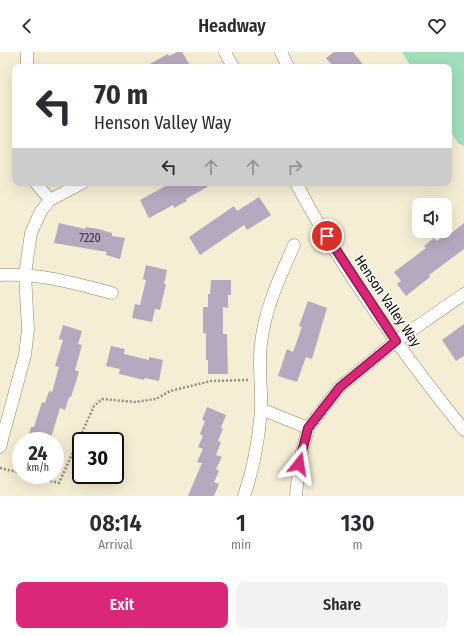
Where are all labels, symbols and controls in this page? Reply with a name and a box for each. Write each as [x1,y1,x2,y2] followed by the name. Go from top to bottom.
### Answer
[16,15,38,37] icon: back
[198,15,266,37] text: Headway
[426,15,448,37] icon: heart
[94,78,148,111] text: 70 m
[28,80,80,132] icon: left
[94,112,231,134] text: Henson Valley Way
[158,156,180,178] icon: left
[200,156,222,178] icon: ahead
[242,156,264,178] icon: ahead
[284,156,306,178] icon: right
[412,198,452,238] map controls
[412,198,452,238] button: sound
[310,219,344,253] pin
[316,225,338,247] icon: arrive
[79,231,101,245] house number: 7220
[351,252,425,351] street label: Henson Valley Way
[72,432,124,484] speed limit sign: 30
[28,441,48,465] text: 24
[278,443,320,485] position arrow
[27,462,49,474] text: km/h
[89,509,142,537] text: 08:14
[236,509,246,537] text: 1
[340,509,375,537] text: 130
[98,537,133,552] text: Arrival
[231,537,251,552] text: min
[353,537,363,552] text: m
[16,582,228,628] button: Exit
[236,582,448,628] button: Share

